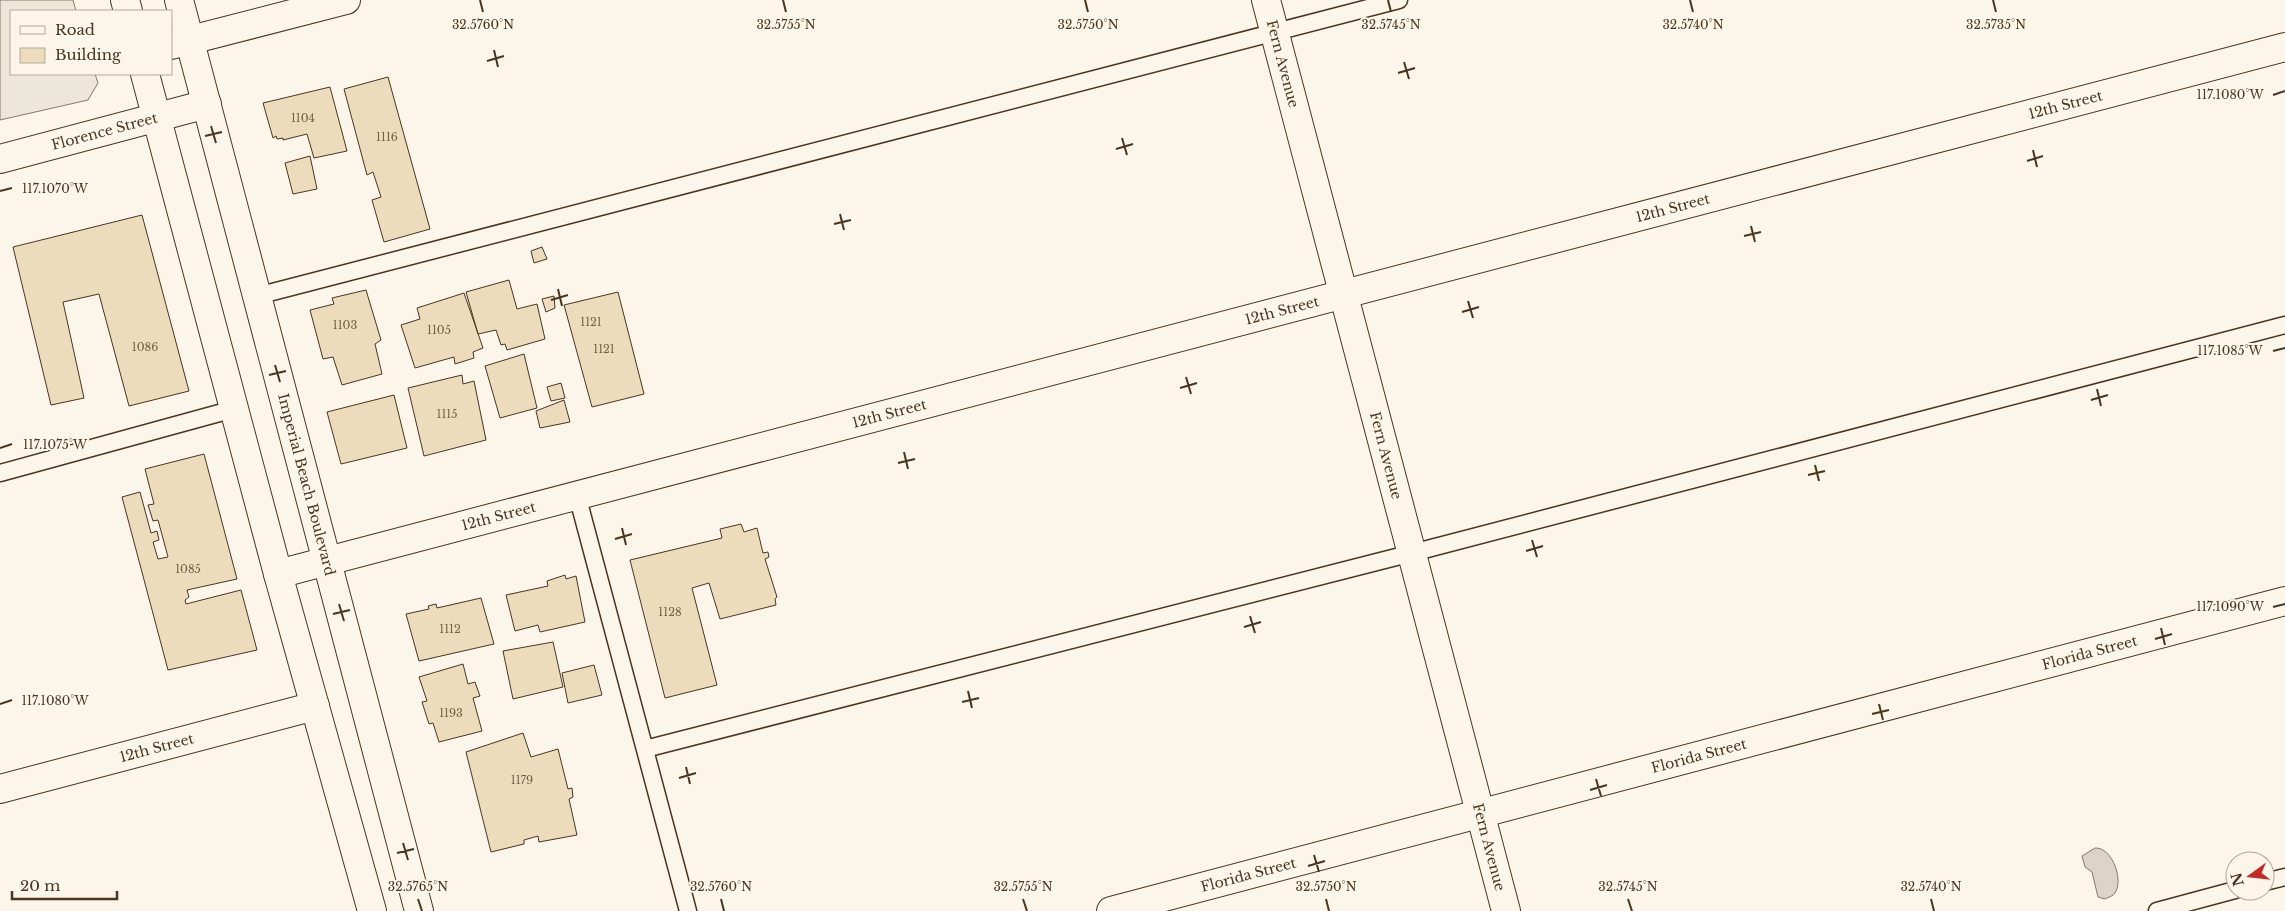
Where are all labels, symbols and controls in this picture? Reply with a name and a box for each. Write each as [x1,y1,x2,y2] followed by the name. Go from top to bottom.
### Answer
[10,10,172,75] legend
[452,17,514,32] text: 32.5760°N
[756,17,816,32] text: 32.5755°N
[1058,17,1119,32] text: 32.5750°N
[1361,17,1421,32] text: 32.5745°N
[1662,17,1724,32] text: 32.5740°N
[1966,17,2026,32] text: 32.5735°N
[1263,18,1303,110] street label: Fern Avenue
[55,20,95,39] text: Road
[55,45,122,64] text: Building
[2026,86,2105,123] street label: 12th Street
[2196,87,2264,102] text: 117.1080°W
[49,108,160,154] street label: Florence Street
[291,111,315,125] house number: 1104
[376,130,398,144] house number: 1116
[22,181,89,196] text: 117.1070°W
[1634,189,1712,226] street label: 12th Street
[1243,292,1322,329] street label: 12th Street
[580,315,602,329] house number: 1121
[333,318,357,332] house number: 1103
[427,323,451,337] house number: 1105
[132,340,158,354] house number: 1086
[593,342,615,356] house number: 1121
[2197,343,2264,358] text: 117.1085°W
[274,391,339,578] street label: Imperial Beach Boulevard
[850,395,929,432] street label: 12th Street
[437,407,457,421] house number: 1115
[1366,410,1406,501] street label: Fern Avenue
[23,437,88,452] text: 117.1075°W
[459,498,538,534] street label: 12th Street
[175,562,201,576] house number: 1085
[2196,599,2265,614] text: 117.1090°W
[658,605,682,619] house number: 1128
[439,622,461,636] house number: 1112
[2040,631,2140,674] street label: Florida Street
[21,693,89,708] text: 117.1080°W
[439,706,463,720] house number: 1193
[118,729,196,766] street label: 12th Street
[1649,734,1749,777] street label: Florida Street
[511,773,533,787] house number: 1179
[1469,801,1509,893] street label: Fern Avenue
[2225,851,2275,901] north arrow
[1199,853,1299,896] street label: Florida Street
[12,868,118,900] scale bar
[2227,871,2248,888] text: N
[20,876,60,895] text: 20 m
[388,879,448,894] text: 32.5765°N
[690,879,752,894] text: 32.5760°N
[993,879,1053,894] text: 32.5755°N
[1296,879,1357,894] text: 32.5750°N
[1598,879,1658,894] text: 32.5745°N
[1900,879,1962,894] text: 32.5740°N

